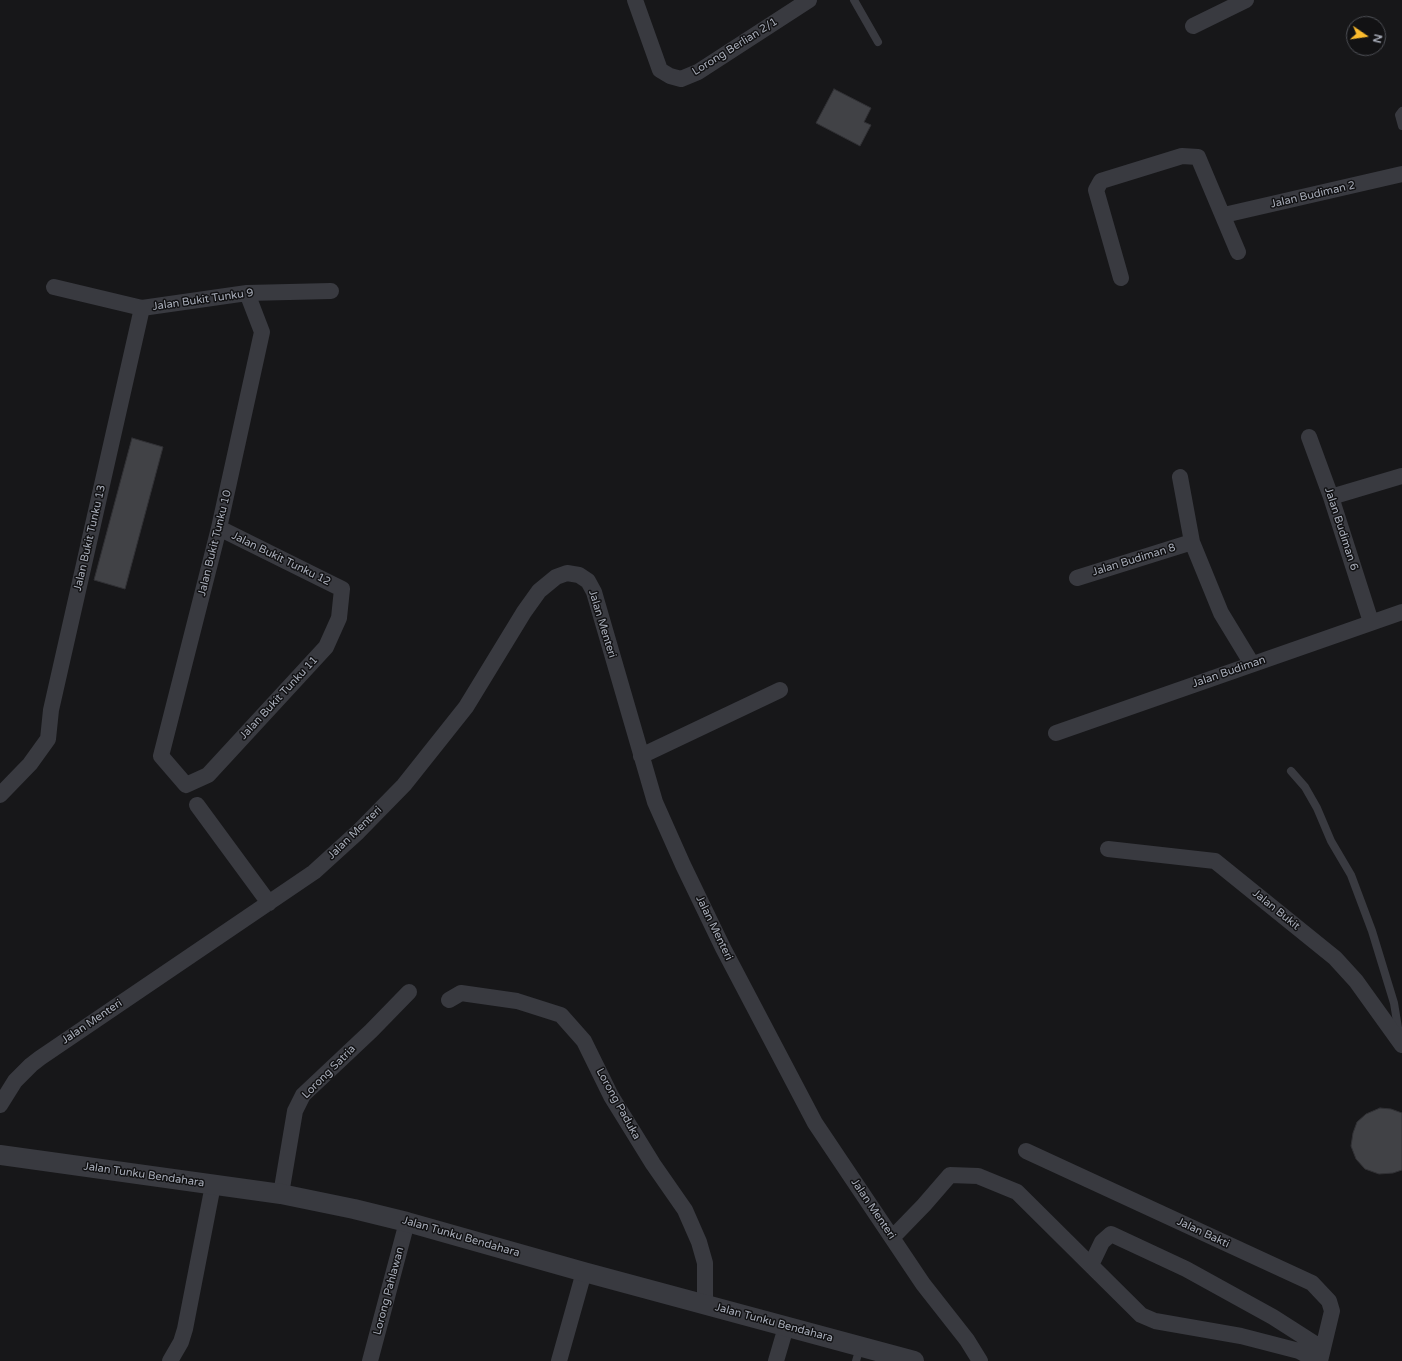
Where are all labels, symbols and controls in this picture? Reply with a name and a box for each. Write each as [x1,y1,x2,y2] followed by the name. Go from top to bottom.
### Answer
[690,15,780,79] street label: Lorong Berlian 2/1
[1346,16,1386,56] north arrow
[1370,33,1385,44] text: N
[1269,179,1357,211] street label: Jalan Budiman 2
[152,286,254,314] street label: Jalan Bukit Tunku 9
[71,484,109,592] street label: Jalan Bukit Tunku 13
[1321,486,1361,572] street label: Jalan Budiman 6
[195,489,235,597] street label: Jalan Bukit Tunku 10
[229,529,333,589] street label: Jalan Bukit Tunku 12
[1091,541,1177,579] street label: Jalan Budiman 8
[585,588,619,660] street label: Jalan Menteri
[1191,653,1267,691] street label: Jalan Budiman
[237,654,321,742] street label: Jalan Bukit Tunku 11
[325,804,385,862] street label: Jalan Menteri
[1250,887,1302,933] street label: Jalan Bukit
[693,893,735,963] street label: Jalan Menteri
[59,997,125,1047] street label: Jalan Menteri
[299,1042,359,1102] street label: Lorong Satria
[593,1066,643,1142] street label: Lorong Paduka
[83,1160,205,1190] street label: Jalan Tunku Bendahara
[848,1176,898,1242] street label: Jalan Menteri
[401,1214,521,1260] street label: Jalan Tunku Bendahara
[1175,1215,1231,1251] street label: Jalan Bakti
[371,1246,407,1336] street label: Lorong Pahlawan
[714,1301,834,1345] street label: Jalan Tunku Bendahara

